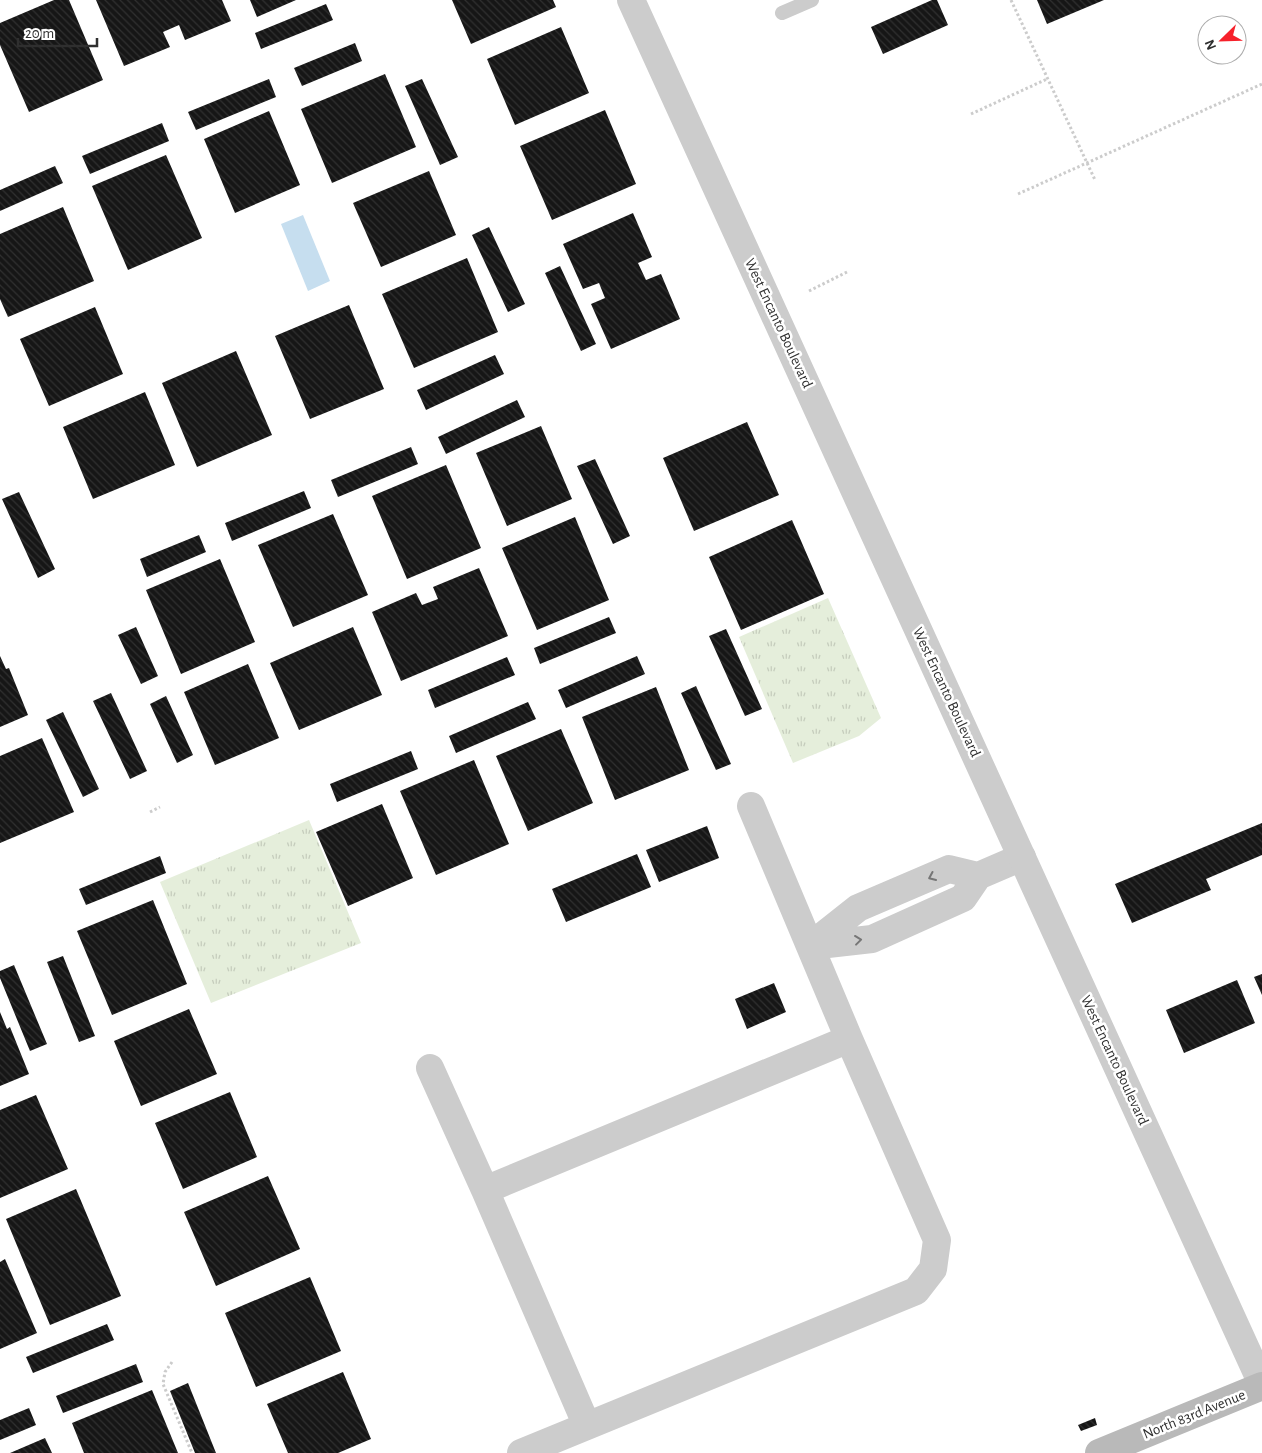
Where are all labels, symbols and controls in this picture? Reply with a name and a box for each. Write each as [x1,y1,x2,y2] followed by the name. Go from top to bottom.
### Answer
[18,15,96,47] scale bar
[1197,15,1247,65] north arrow
[25,26,54,41] text: 20 m
[1203,37,1219,52] text: N
[742,256,815,390] street label: West Encanto Boulevard
[910,625,983,759] street label: West Encanto Boulevard
[928,870,937,881] one-way arrow
[855,935,863,946] one-way arrow
[1078,993,1151,1127] street label: West Encanto Boulevard
[1141,1387,1248,1442] street label: North 83rd Avenue

